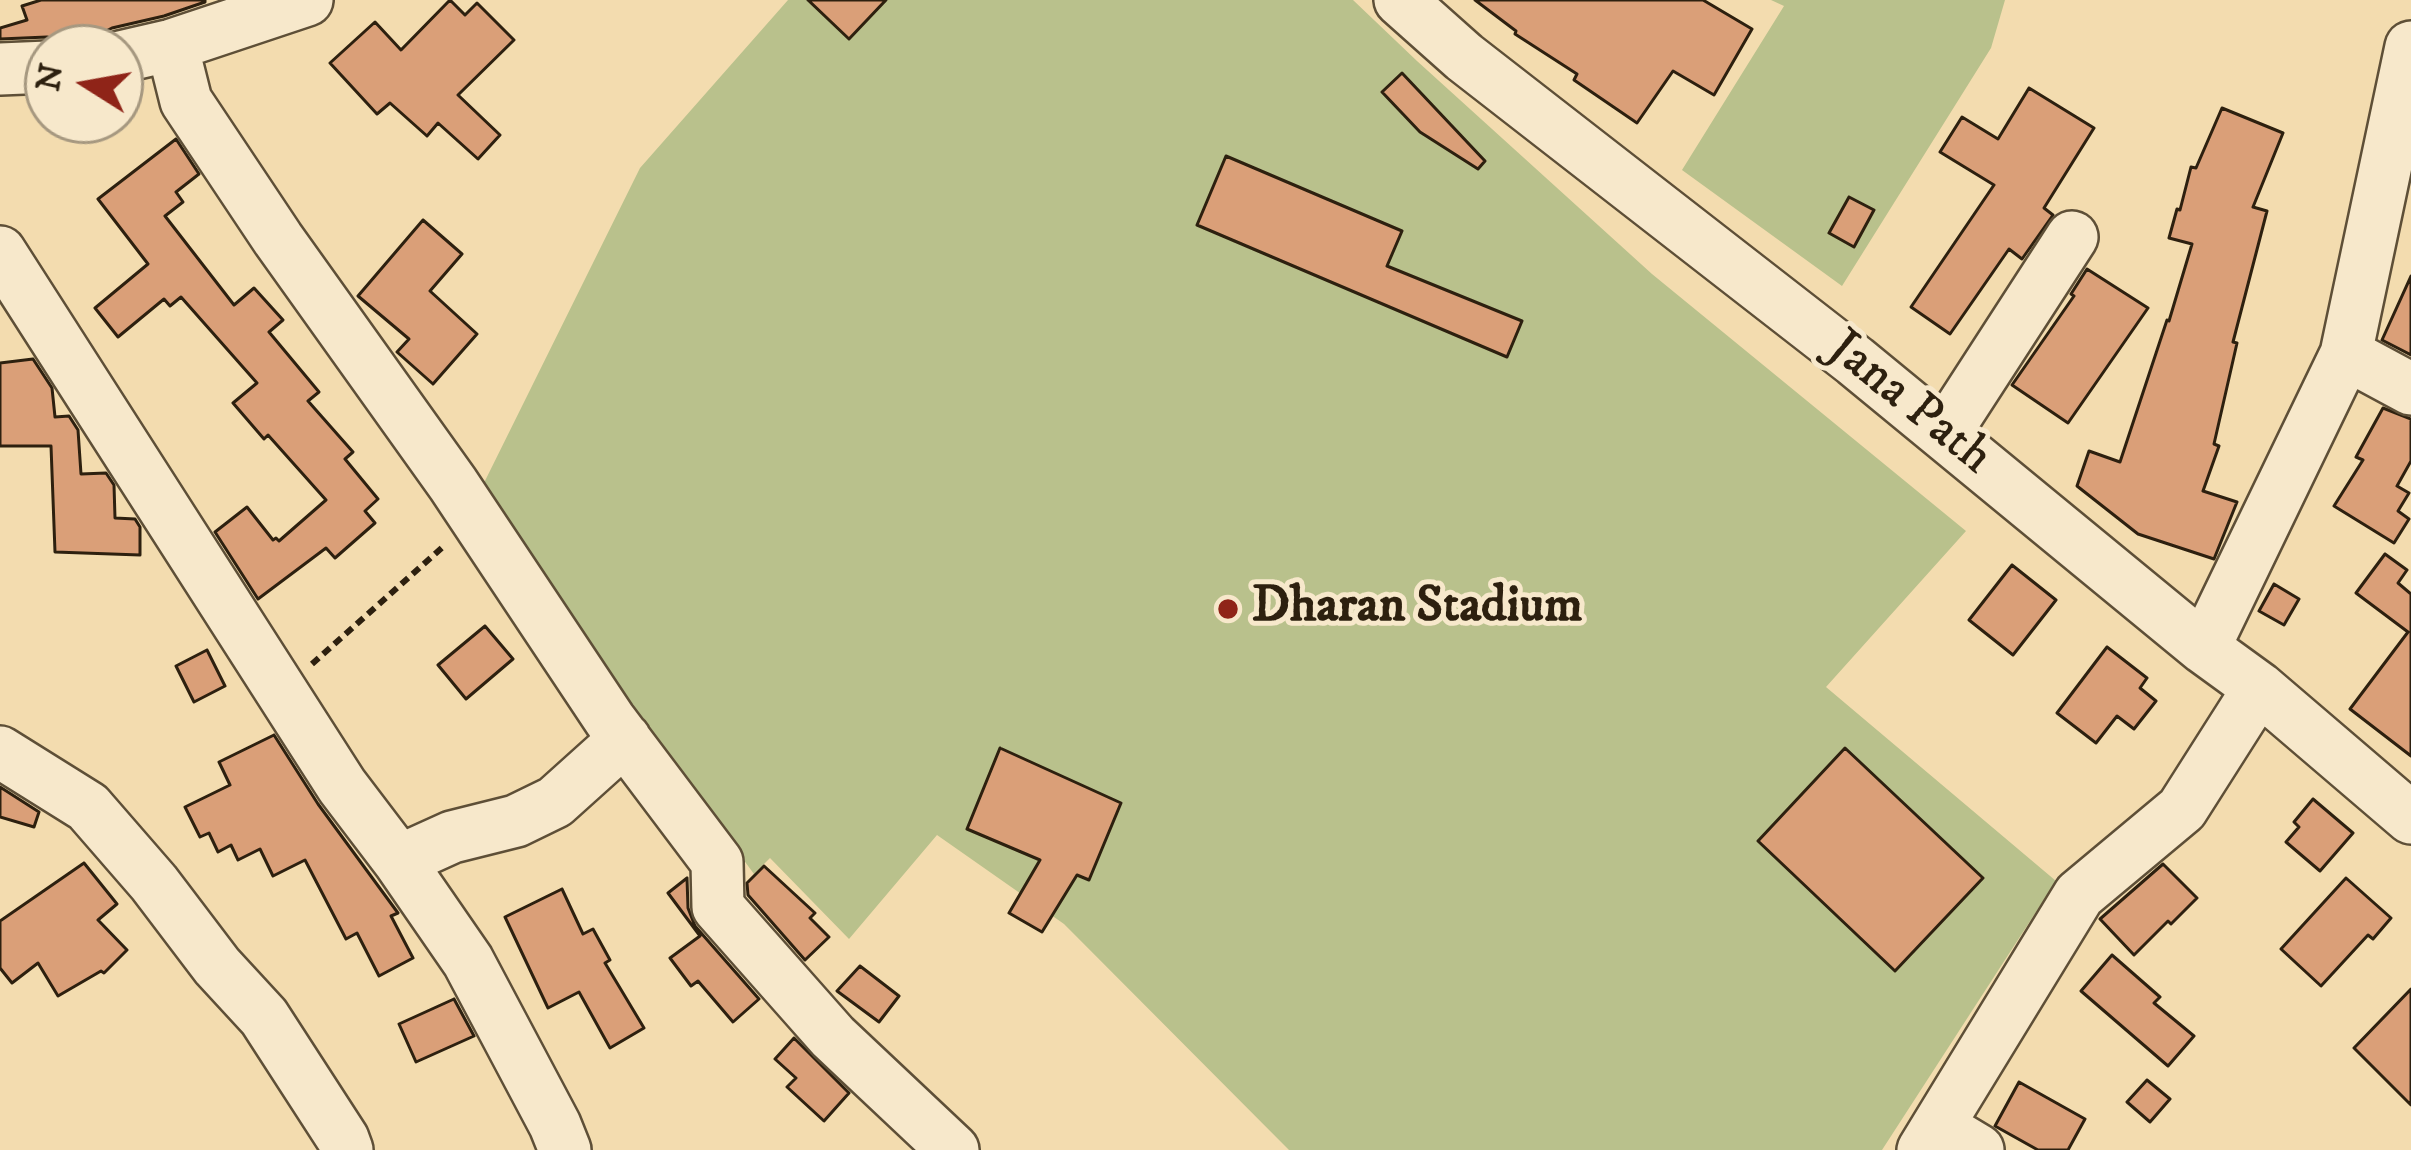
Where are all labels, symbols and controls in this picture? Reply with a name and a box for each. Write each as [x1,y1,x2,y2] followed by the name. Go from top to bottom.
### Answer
[24,24,144,144] north arrow
[28,60,74,95] text: N
[1813,320,2003,490] street label: Jana Path
[1252,578,1582,640] place label: Dharan Stadium
[1215,596,1241,622] marker: Dharan Stadium

